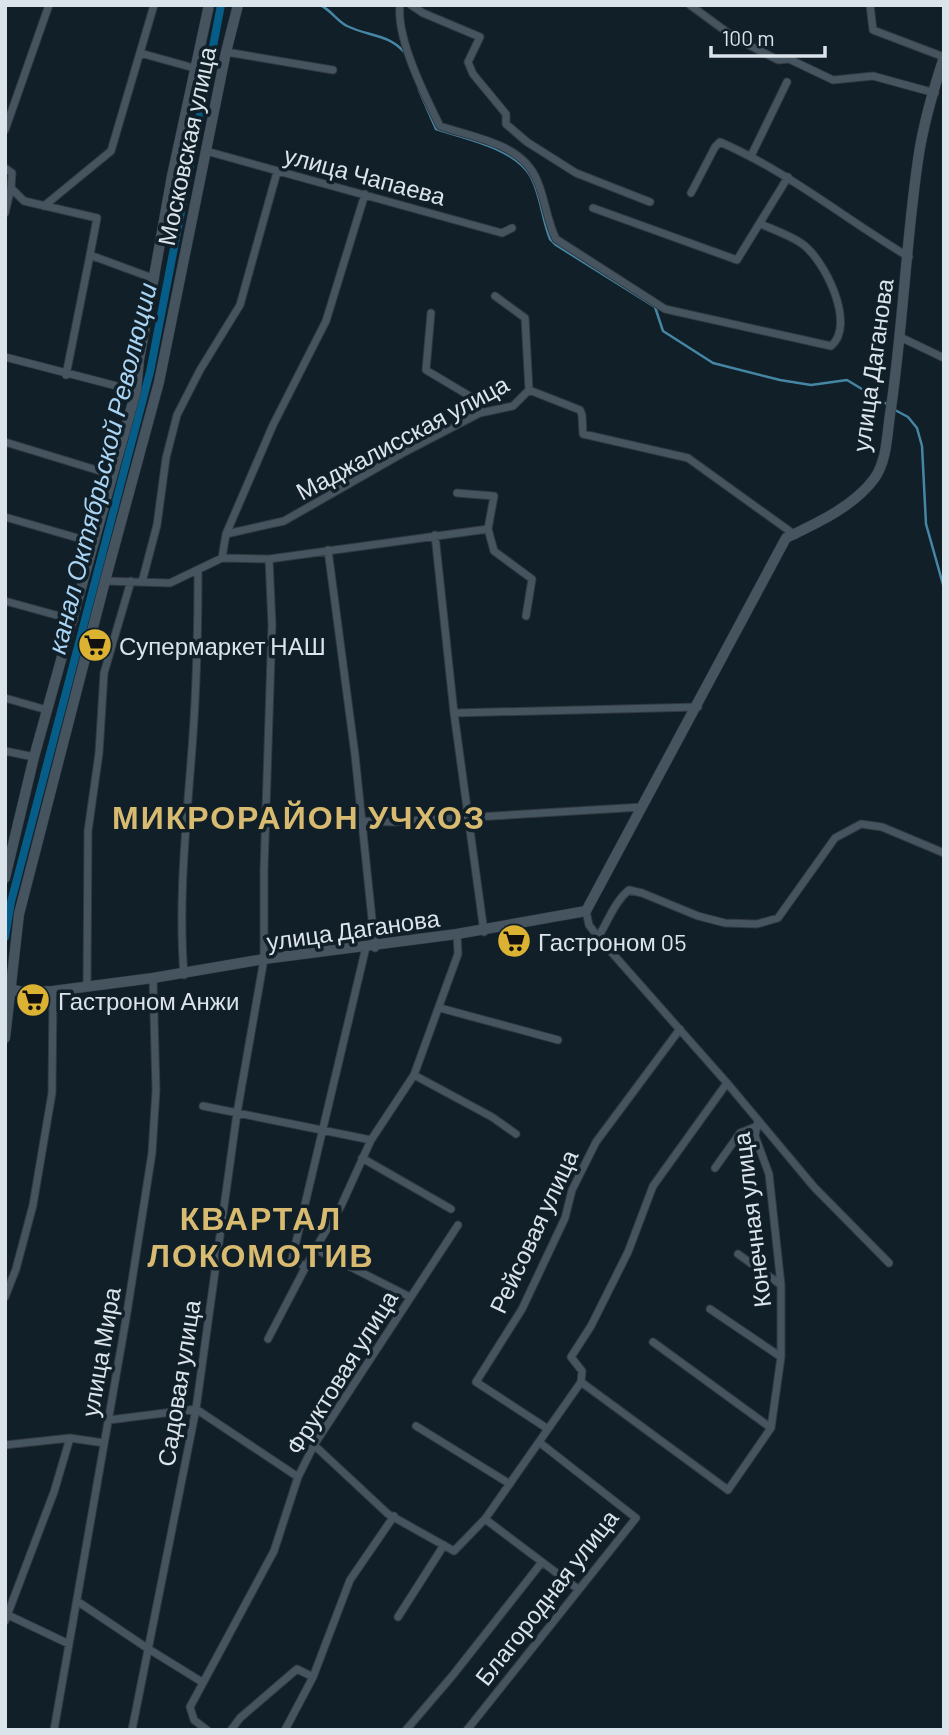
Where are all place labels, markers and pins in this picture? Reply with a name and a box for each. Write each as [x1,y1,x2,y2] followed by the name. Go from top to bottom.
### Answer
[76,626,114,664] supermarket icon: Супермаркет НАШ
[119,631,326,660] place label: Супермаркет НАШ
[495,922,533,960] supermarket icon: Гастроном 05
[538,927,686,956] place label: Гастроном 05
[14,981,52,1019] supermarket icon: Гастроном Анжи
[58,986,239,1015] place label: Гастроном Анжи

